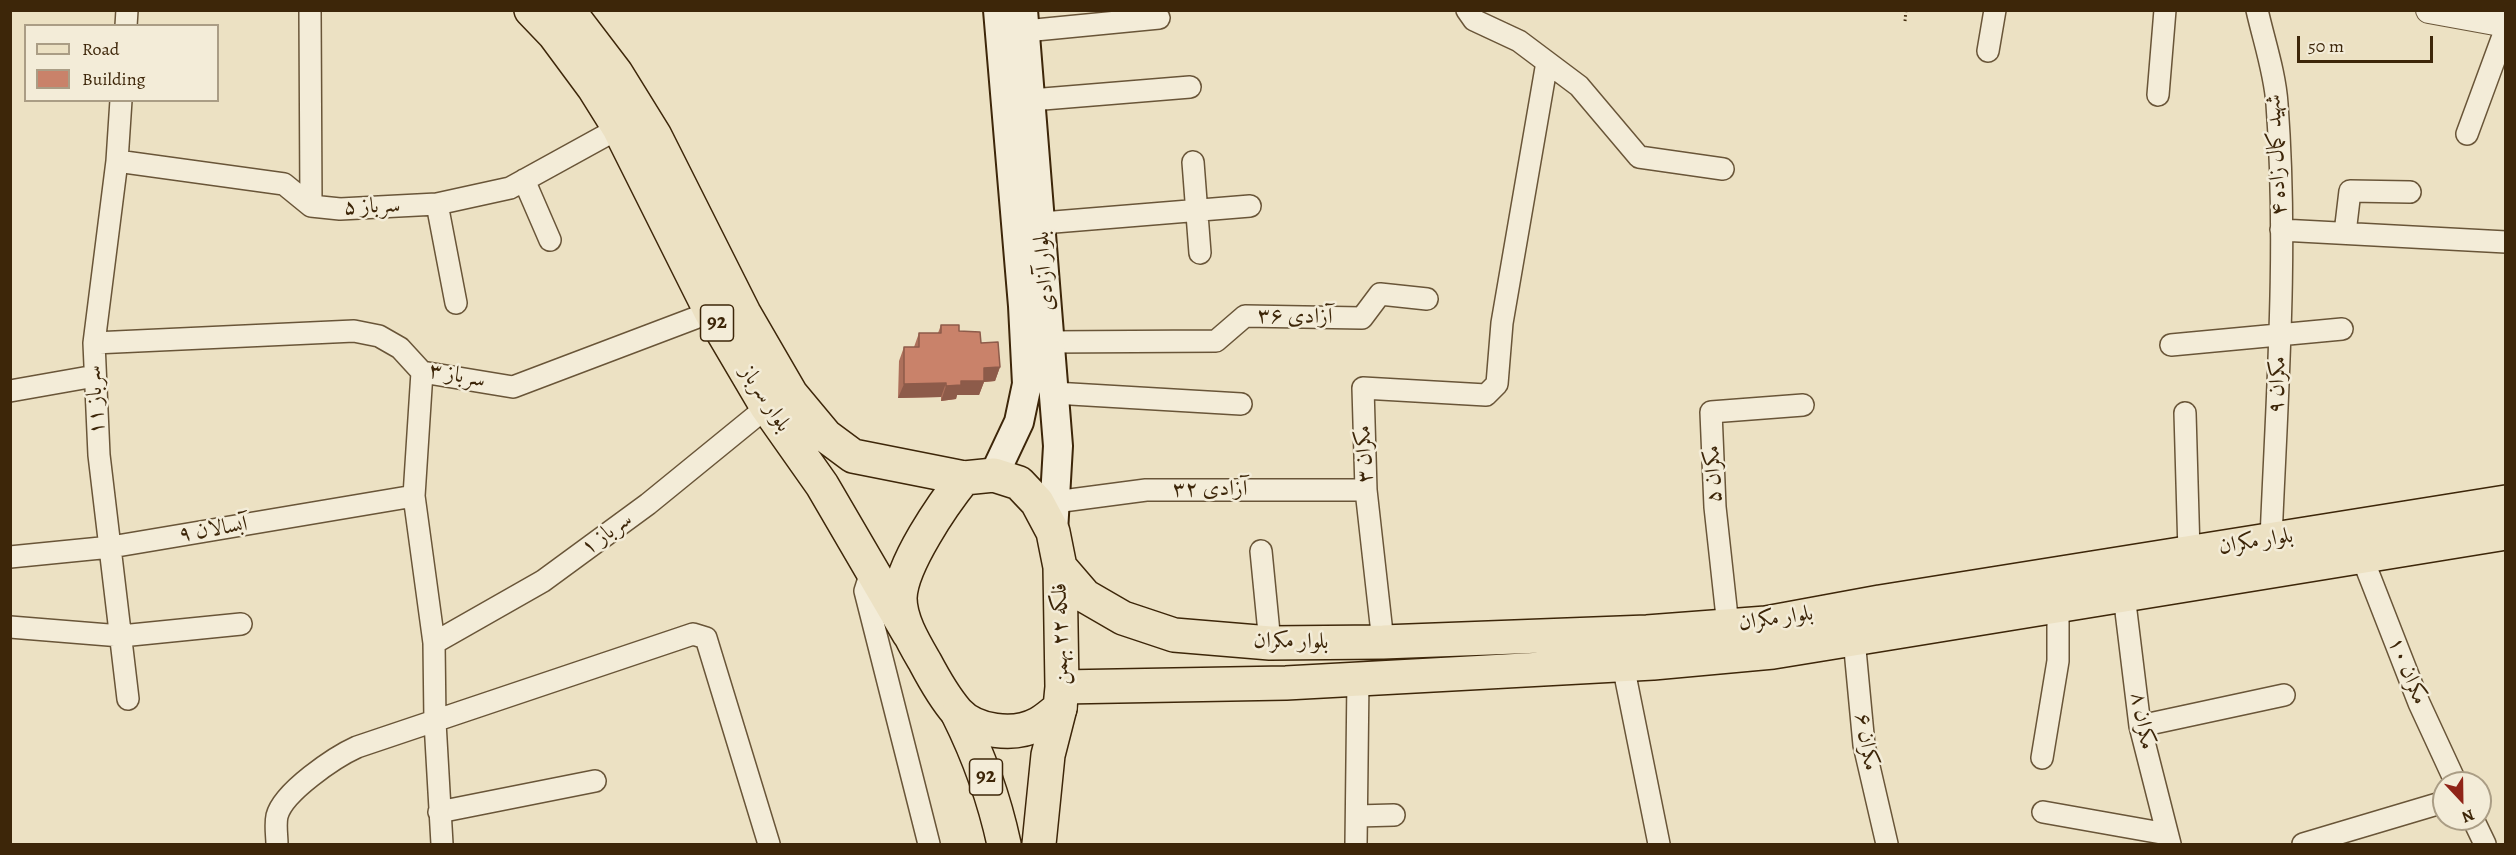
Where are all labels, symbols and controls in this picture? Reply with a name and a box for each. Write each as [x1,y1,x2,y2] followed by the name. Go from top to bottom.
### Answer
[24,24,219,102] legend
[2300,24,2436,62] scale bar
[2308,34,2344,58] text: 50 m
[82,37,119,61] text: Road
[82,67,146,91] text: Building
[2261,94,2293,216] street label: شهید کمال زاده ۴
[343,193,401,221] street label: سرباز ۵
[1029,230,1061,312] street label: بلوار آزادی
[1257,303,1333,331] street label: آزادی ۳۶
[700,305,734,341] road number: 92
[2263,356,2293,414] street label: مکران ۹
[427,358,487,394] street label: سرباز ۳
[734,361,796,437] street label: بلوار سرباز
[81,365,111,435] street label: سرباز ۱۱
[1351,425,1379,483] street label: مکران ۳
[1700,445,1728,503] street label: مکران ۵
[1172,477,1248,503] street label: آزادی ۳۲
[576,507,638,561] street label: سرباز ۱
[177,512,249,548] street label: آبسالان ۹
[2217,523,2295,561] street label: بلوار مکران
[1047,583,1075,685] street label: فلکه ۲۲ بهمن
[1737,601,1815,637] street label: بلوار مکران
[1253,628,1329,656] street label: بلوار مکران
[2382,633,2432,709] street label: مکران ۱۰
[2124,690,2160,752] street label: مکران ۸
[1848,711,1884,773] street label: مکران ۶
[970,759,1002,795] road number: 92
[2432,771,2492,831] north arrow
[2458,803,2478,828] text: N

